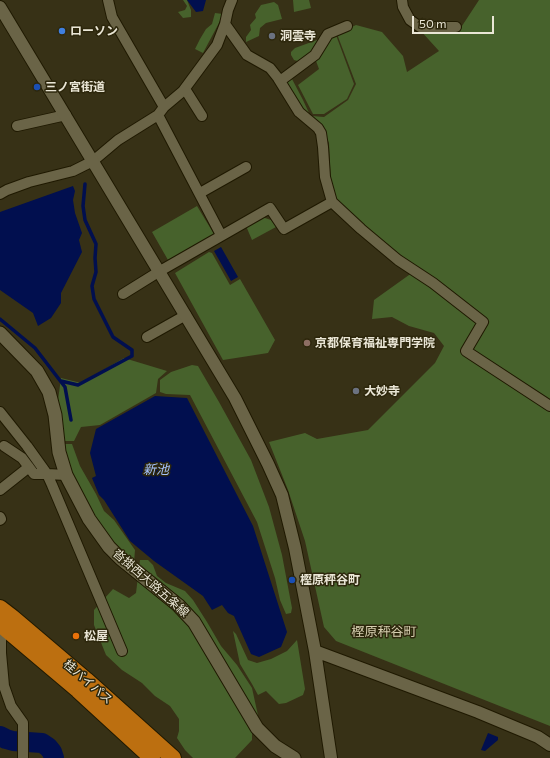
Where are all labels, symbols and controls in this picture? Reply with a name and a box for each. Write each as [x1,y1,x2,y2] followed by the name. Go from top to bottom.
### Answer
[414,8,496,34] scale bar
[419,16,447,30] text: 50 m
[70,24,118,38] place label: ローソン
[57,26,67,36] marker: ローソン
[280,29,316,43] place label: 洞雲寺
[267,31,277,41] marker: 洞雲寺
[45,80,105,94] place label: 三ノ宮街道
[32,82,42,92] marker: 三ノ宮街道
[315,336,435,350] place label: 京都保育福祉専門学院
[302,338,312,348] marker: 京都保育福祉専門学院
[364,384,400,398] place label: 大妙寺
[351,386,361,396] marker: 大妙寺
[143,462,169,478] water label: 新池
[110,546,192,620] street label: 沓掛西大路五条線
[300,573,360,587] place label: 樫原秤谷町
[287,575,297,585] marker: 樫原秤谷町
[352,624,416,640] district label: 樫原秤谷町
[84,629,108,643] place label: 松屋
[71,631,81,641] marker: 松屋
[61,657,115,707] street label: 桂バイパス

